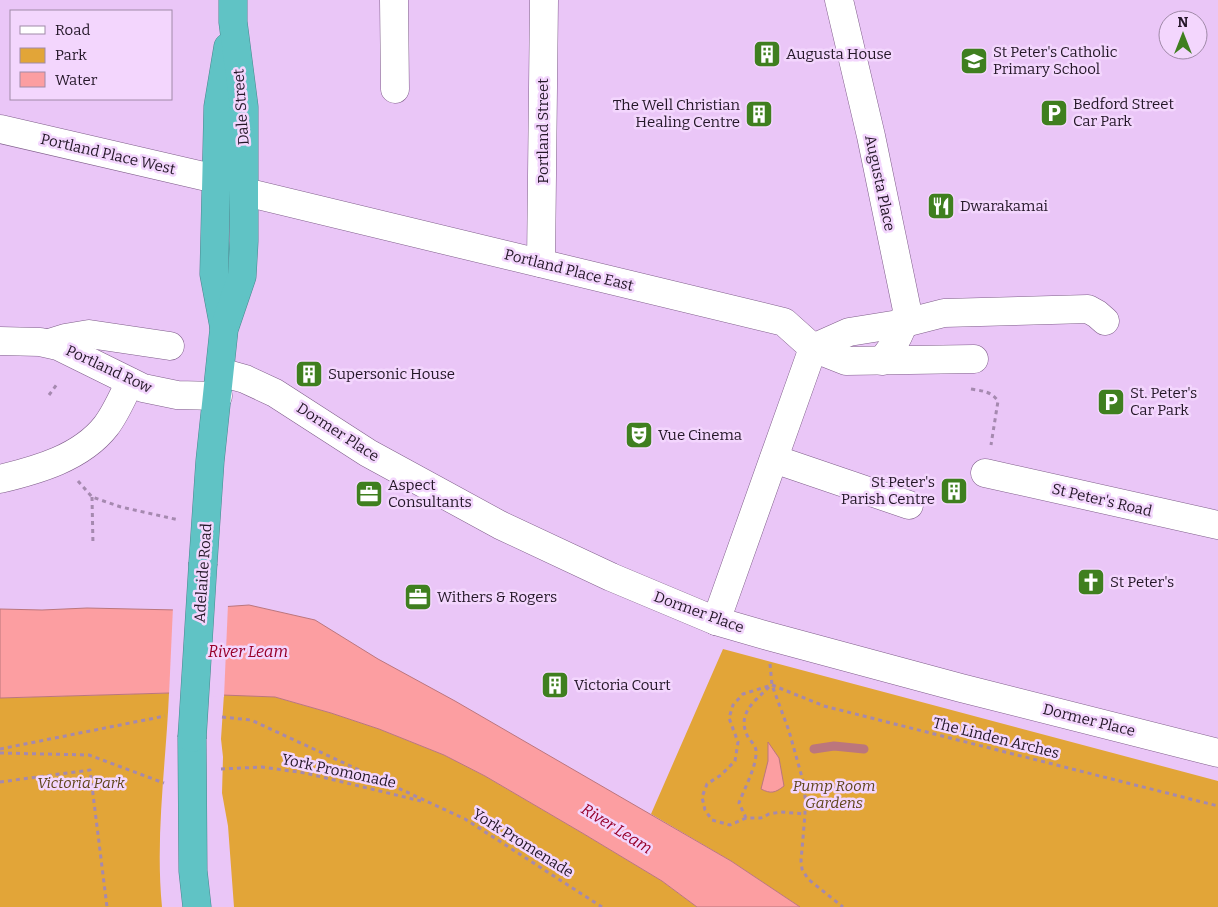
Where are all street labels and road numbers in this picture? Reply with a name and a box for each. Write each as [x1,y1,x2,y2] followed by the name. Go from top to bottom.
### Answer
[229,68,253,146] street label: Dale Street
[534,78,552,184] street label: Portland Street
[39,130,178,178] street label: Portland Place West
[861,133,899,233] street label: Augusta Place
[503,245,636,295] street label: Portland Place East
[63,341,156,397] street label: Portland Row
[293,399,383,465] street label: Dormer Place
[1050,480,1154,520] street label: St Peter's Road
[191,523,215,623] street label: Adelaide Road
[651,587,747,637] street label: Dormer Place
[1041,700,1137,740] street label: Dormer Place
[931,714,1061,762] street label: The Linden Arches
[280,750,398,792] street label: York Promonade
[469,805,577,881] street label: York Promenade

